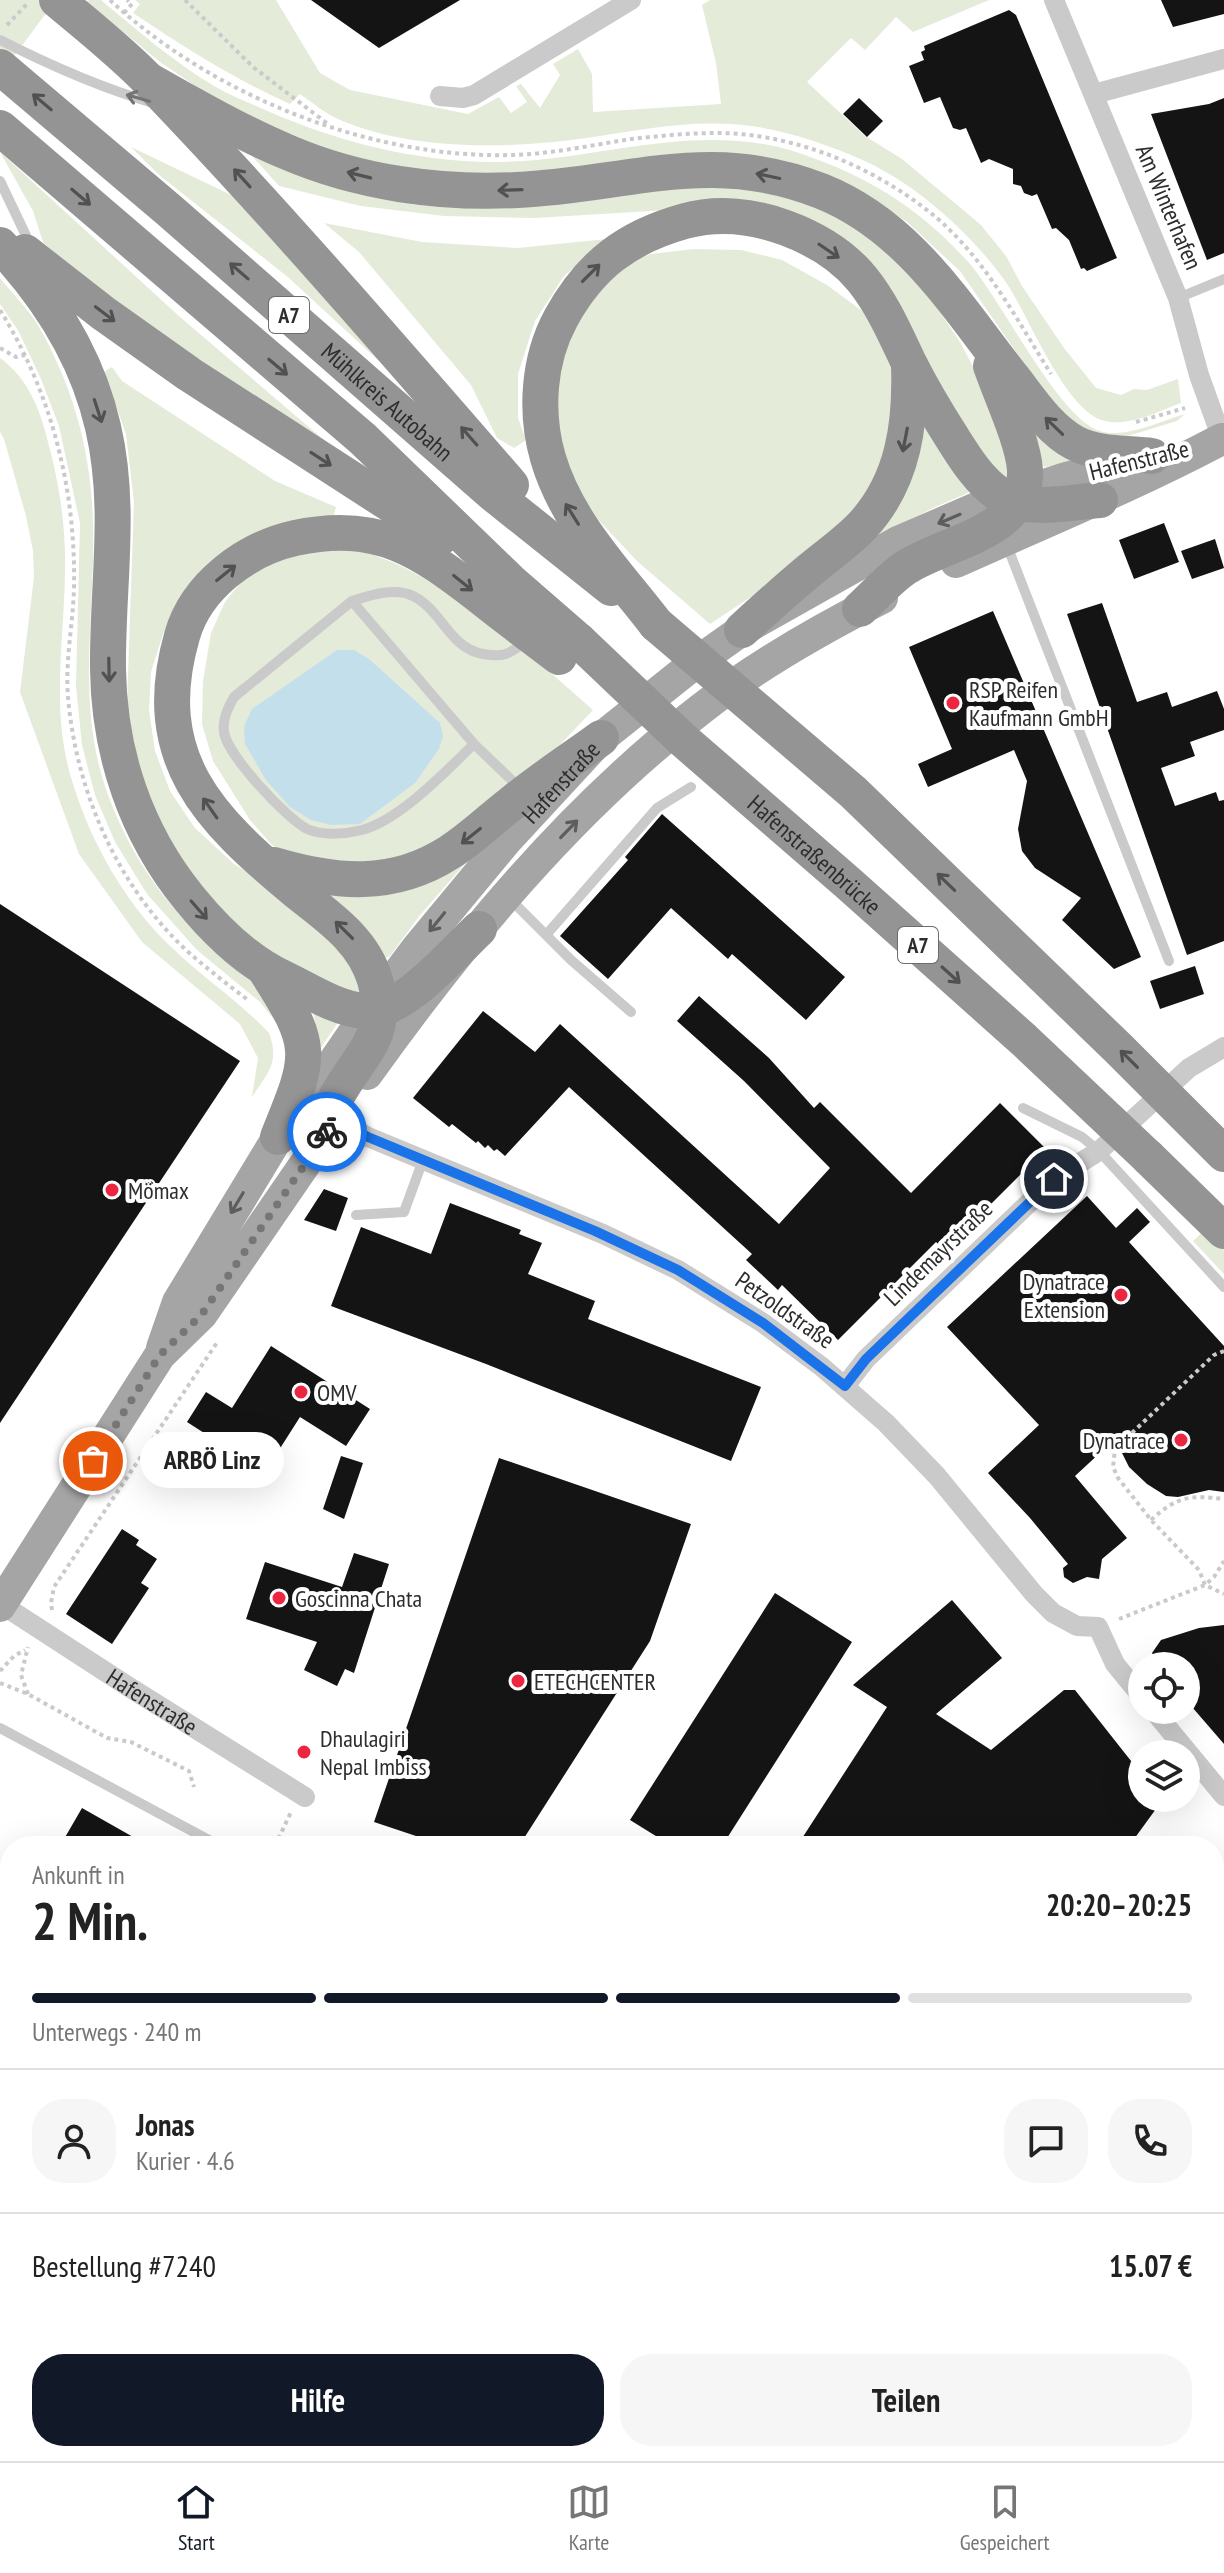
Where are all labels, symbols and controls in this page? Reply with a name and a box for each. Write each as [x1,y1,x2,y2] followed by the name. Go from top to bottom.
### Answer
[125,90,151,105] one-way arrow
[32,93,52,111] one-way arrow
[1129,140,1209,274] street label: Am Winterhafen
[346,166,372,181] one-way arrow
[756,168,781,183] one-way arrow
[233,169,251,189] one-way arrow
[497,183,524,198] one-way arrow
[70,188,91,206] one-way arrow
[817,243,840,259] one-way arrow
[230,262,250,280] one-way arrow
[581,264,600,283] one-way arrow
[269,297,309,333] road number: A7
[94,306,116,323] one-way arrow
[315,335,460,468] street label: Mühlkreis Autobahn
[267,358,288,376] one-way arrow
[92,399,107,424] one-way arrow
[1044,416,1064,435] one-way arrow
[460,427,478,447] one-way arrow
[897,427,912,453] one-way arrow
[1086,433,1192,487] street label: Hafenstraße
[309,452,332,468] one-way arrow
[564,503,581,525] one-way arrow
[937,512,962,527] one-way arrow
[215,564,236,582] one-way arrow
[452,575,473,592] one-way arrow
[101,656,117,683] one-way arrow
[969,674,1109,733] place label: RSP Reifen Kaufmann GmbH
[944,694,962,712] marker: RSP Reifen Kaufmann GmbH
[515,734,606,830] street label: Hafenstraße
[742,788,888,921] street label: Hafenstraßenbrücke
[202,798,219,819] one-way arrow
[559,819,578,839] one-way arrow
[461,827,482,845] one-way arrow
[937,873,956,892] one-way arrow
[190,899,208,919] one-way arrow
[429,911,446,932] one-way arrow
[334,921,354,940] one-way arrow
[898,927,938,963] road number: A7
[940,966,960,984] one-way arrow
[1120,1050,1139,1069] one-way arrow
[287,1092,367,1172] courier
[305,1110,349,1154] icon: bike
[1020,1145,1088,1213] pin
[1032,1157,1076,1201] icon: home
[128,1175,189,1206] place label: Mömax
[103,1181,121,1199] marker: Mömax
[229,1191,245,1214] one-way arrow
[877,1193,999,1313] street label: Lindemayrstraße
[729,1265,841,1355] street label: Petzoldstraße
[1023,1266,1105,1325] place label: Dynatrace Extension
[1112,1286,1130,1304] marker: Dynatrace Extension
[317,1377,357,1408] place label: OMV
[292,1383,310,1401] marker: OMV
[1083,1425,1165,1456] place label: Dynatrace
[59,1427,127,1495] pin
[1172,1431,1190,1449] marker: Dynatrace
[141,1433,285,1489] callout: ARBÖ Linz
[71,1439,115,1483] icon: bag
[164,1443,260,1476] text: ARBÖ Linz
[295,1583,422,1614] place label: Goscinna Chata
[270,1589,288,1607] marker: Goscinna Chata
[1128,1652,1200,1812] map controls
[1128,1652,1200,1724] button: locate
[101,1661,204,1742] street label: Hafenstraße
[534,1666,656,1697] place label: ETECHCENTER
[509,1672,527,1690] marker: ETECHCENTER
[320,1723,427,1782] place label: Dhaulagiri Nepal Imbiss
[1128,1740,1200,1812] button: layers
[295,1743,313,1761] marker: Dhaulagiri Nepal Imbiss
[32,1858,125,1891] text: Ankunft in
[1046,1885,1192,1924] text: 20:20–20:25
[32,1887,148,1954] text: 2 Min.
[32,2015,202,2048] text: Unterwegs · 240 m
[32,2099,116,2183] button: person
[1004,2099,1088,2183] button: chat
[1108,2099,1192,2183] button: phone
[136,2105,194,2144] text: Jonas
[136,2144,235,2177] text: Kurier · 4.6
[32,2246,216,2285] text: Bestellung #7240
[1109,2246,1192,2285] text: 15.07 €
[32,2354,604,2446] button: Hilfe
[620,2354,1192,2446] button: Teilen
[174,2480,218,2556] tab: Start
[567,2480,611,2556] tab: Karte
[960,2480,1050,2556] tab: Gespeichert

